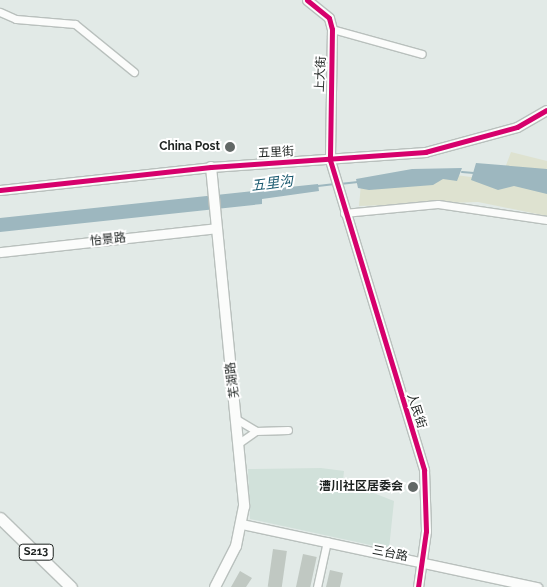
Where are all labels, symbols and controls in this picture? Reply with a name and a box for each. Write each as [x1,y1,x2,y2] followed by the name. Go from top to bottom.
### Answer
[313,56,329,92] street label: 上大街
[159,140,220,154] place label: China Post
[224,141,236,153] marker: China Post
[258,145,294,161] street label: 五里街
[250,172,294,194] water label: 五里沟
[89,231,127,249] street label: 怡景路
[224,361,242,399] street label: 芜湖路
[404,392,428,430] street label: 人民街
[319,480,403,494] place label: 漕川社区居委会
[407,481,419,493] marker: 漕川社区居委会
[371,543,409,565] street label: 三台路
[18,544,54,560] road number: S213

